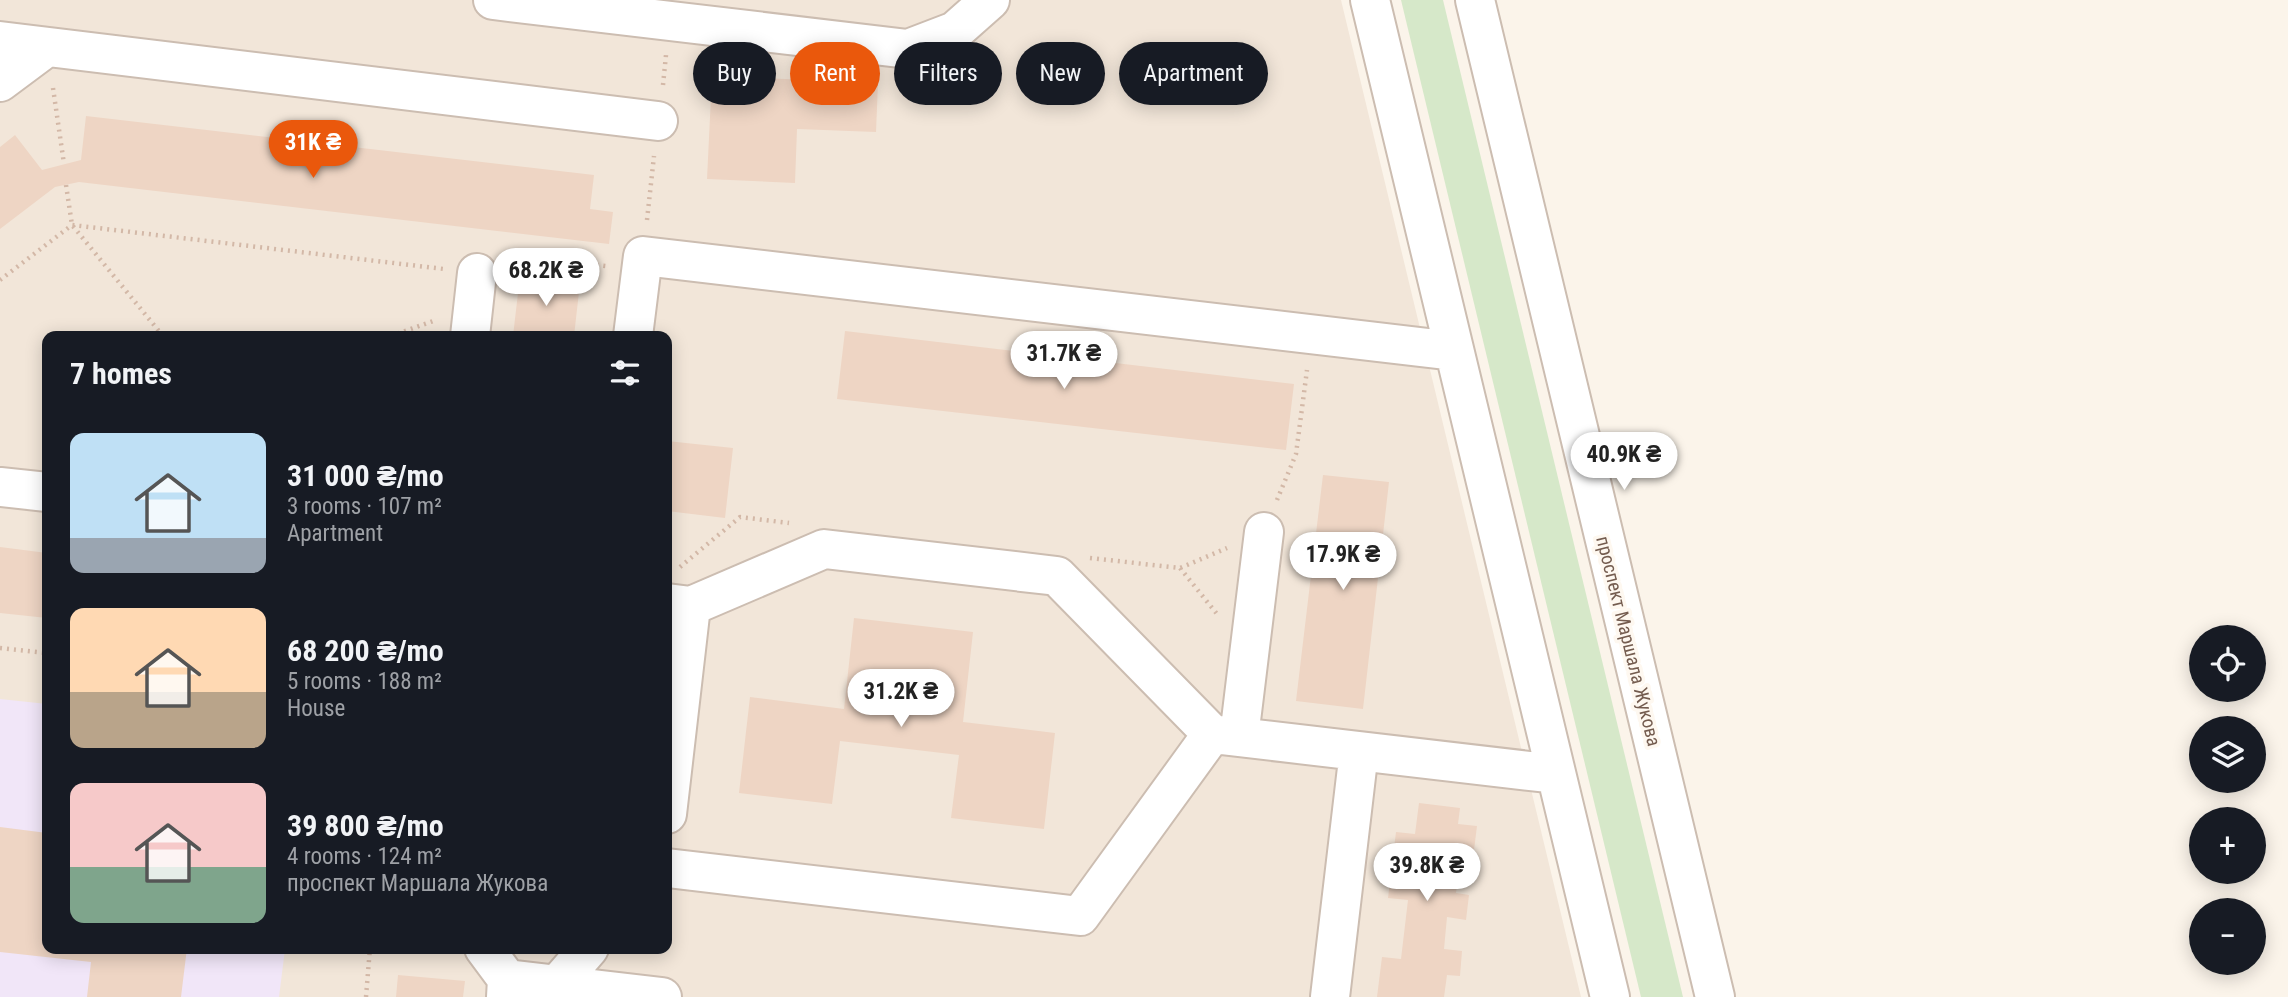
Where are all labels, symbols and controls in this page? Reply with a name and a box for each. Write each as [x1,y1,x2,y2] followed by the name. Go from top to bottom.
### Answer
[693,42,776,105] chip: Buy
[790,42,880,105] chip: Rent
[894,42,1002,105] chip: Filters
[1016,42,1105,105] chip: New
[1119,42,1268,105] chip: Apartment
[264,120,362,180] pin: 31K ₴
[285,129,341,156] text: 31K ₴
[481,248,611,308] pin: 68.2K ₴
[509,257,583,284] text: 68.2K ₴
[999,332,1129,391] pin: 31.7K ₴
[1027,340,1101,367] text: 31.7K ₴
[606,354,644,392] icon: filters
[70,356,172,391] text: 7 homes
[1559,433,1689,492] pin: 40.9K ₴
[1587,441,1661,468] text: 40.9K ₴
[287,458,444,493] text: 31 000 ₴/mo
[126,461,210,545] icon: home
[287,493,442,520] text: 3 rooms · 107 m²
[287,520,383,547] text: Apartment
[1278,532,1408,592] pin: 17.9K ₴
[1591,534,1666,749] street label: проспект Маршала Жукова
[1306,541,1380,568] text: 17.9K ₴
[2189,625,2266,975] map controls
[2189,625,2266,702] button: locate
[287,633,444,668] text: 68 200 ₴/mo
[126,636,210,720] icon: home
[287,668,442,695] text: 5 rooms · 188 m²
[836,670,966,729] pin: 31.2K ₴
[864,678,938,705] text: 31.2K ₴
[287,695,345,722] text: House
[2189,716,2266,793] button: layers
[2189,807,2266,884] button: +
[287,808,444,843] text: 39 800 ₴/mo
[126,811,210,895] icon: home
[287,843,442,870] text: 4 rooms · 124 m²
[1362,844,1492,903] pin: 39.8K ₴
[1390,852,1464,879] text: 39.8K ₴
[287,870,548,897] text: проспект Маршала Жукова
[2189,898,2266,975] button: −

